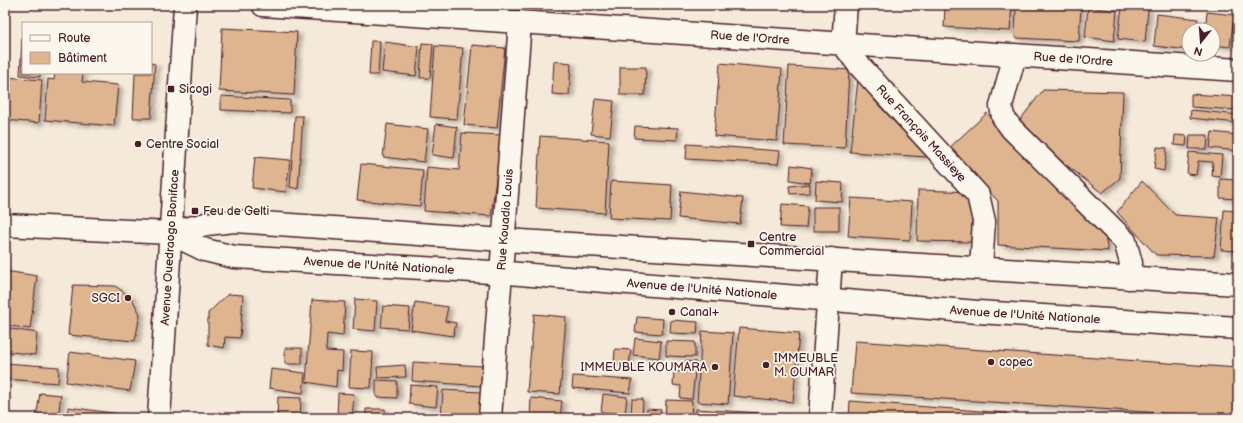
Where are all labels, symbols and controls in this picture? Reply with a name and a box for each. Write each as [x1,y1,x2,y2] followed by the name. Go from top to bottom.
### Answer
[22,22,152,74] legend
[1181,22,1221,62] north arrow
[710,28,790,48] street label: Rue de l'Ordre
[58,31,90,46] text: Route
[1192,44,1204,59] text: N
[1033,49,1113,70] street label: Rue de l'Ordre
[58,51,107,66] text: Bâtiment
[179,82,212,97] place label: Sicogi
[873,82,969,185] street label: Rue François Massieye
[166,84,176,94] marker: Sicogi
[146,137,219,152] place label: Centre Social
[133,139,143,149] marker: Centre Social
[494,168,517,271] street label: Rue Kouadio Louis
[158,169,183,326] street label: Avenue Ouedraogo Boniface
[203,204,270,219] place label: Feu de Gelti
[190,206,200,216] marker: Feu de Gelti
[759,230,824,259] place label: Centre Commercial
[746,239,756,249] marker: Centre Commercial
[303,254,455,278] street label: Avenue de l'Unité Nationale
[626,276,778,303] street label: Avenue de l'Unité Nationale
[91,291,120,306] place label: SGCI
[123,293,133,303] marker: SGCI
[949,303,1101,328] street label: Avenue de l'Unité Nationale
[680,305,720,320] place label: Canal+
[667,307,677,317] marker: Canal+
[774,351,838,380] place label: IMMEUBLE M. OUMAR
[999,355,1033,370] place label: copec
[986,357,996,367] marker: copec
[581,360,708,375] place label: IMMEUBLE KOUMARA
[761,360,771,370] marker: IMMEUBLE M. OUMAR
[710,362,720,372] marker: IMMEUBLE KOUMARA

